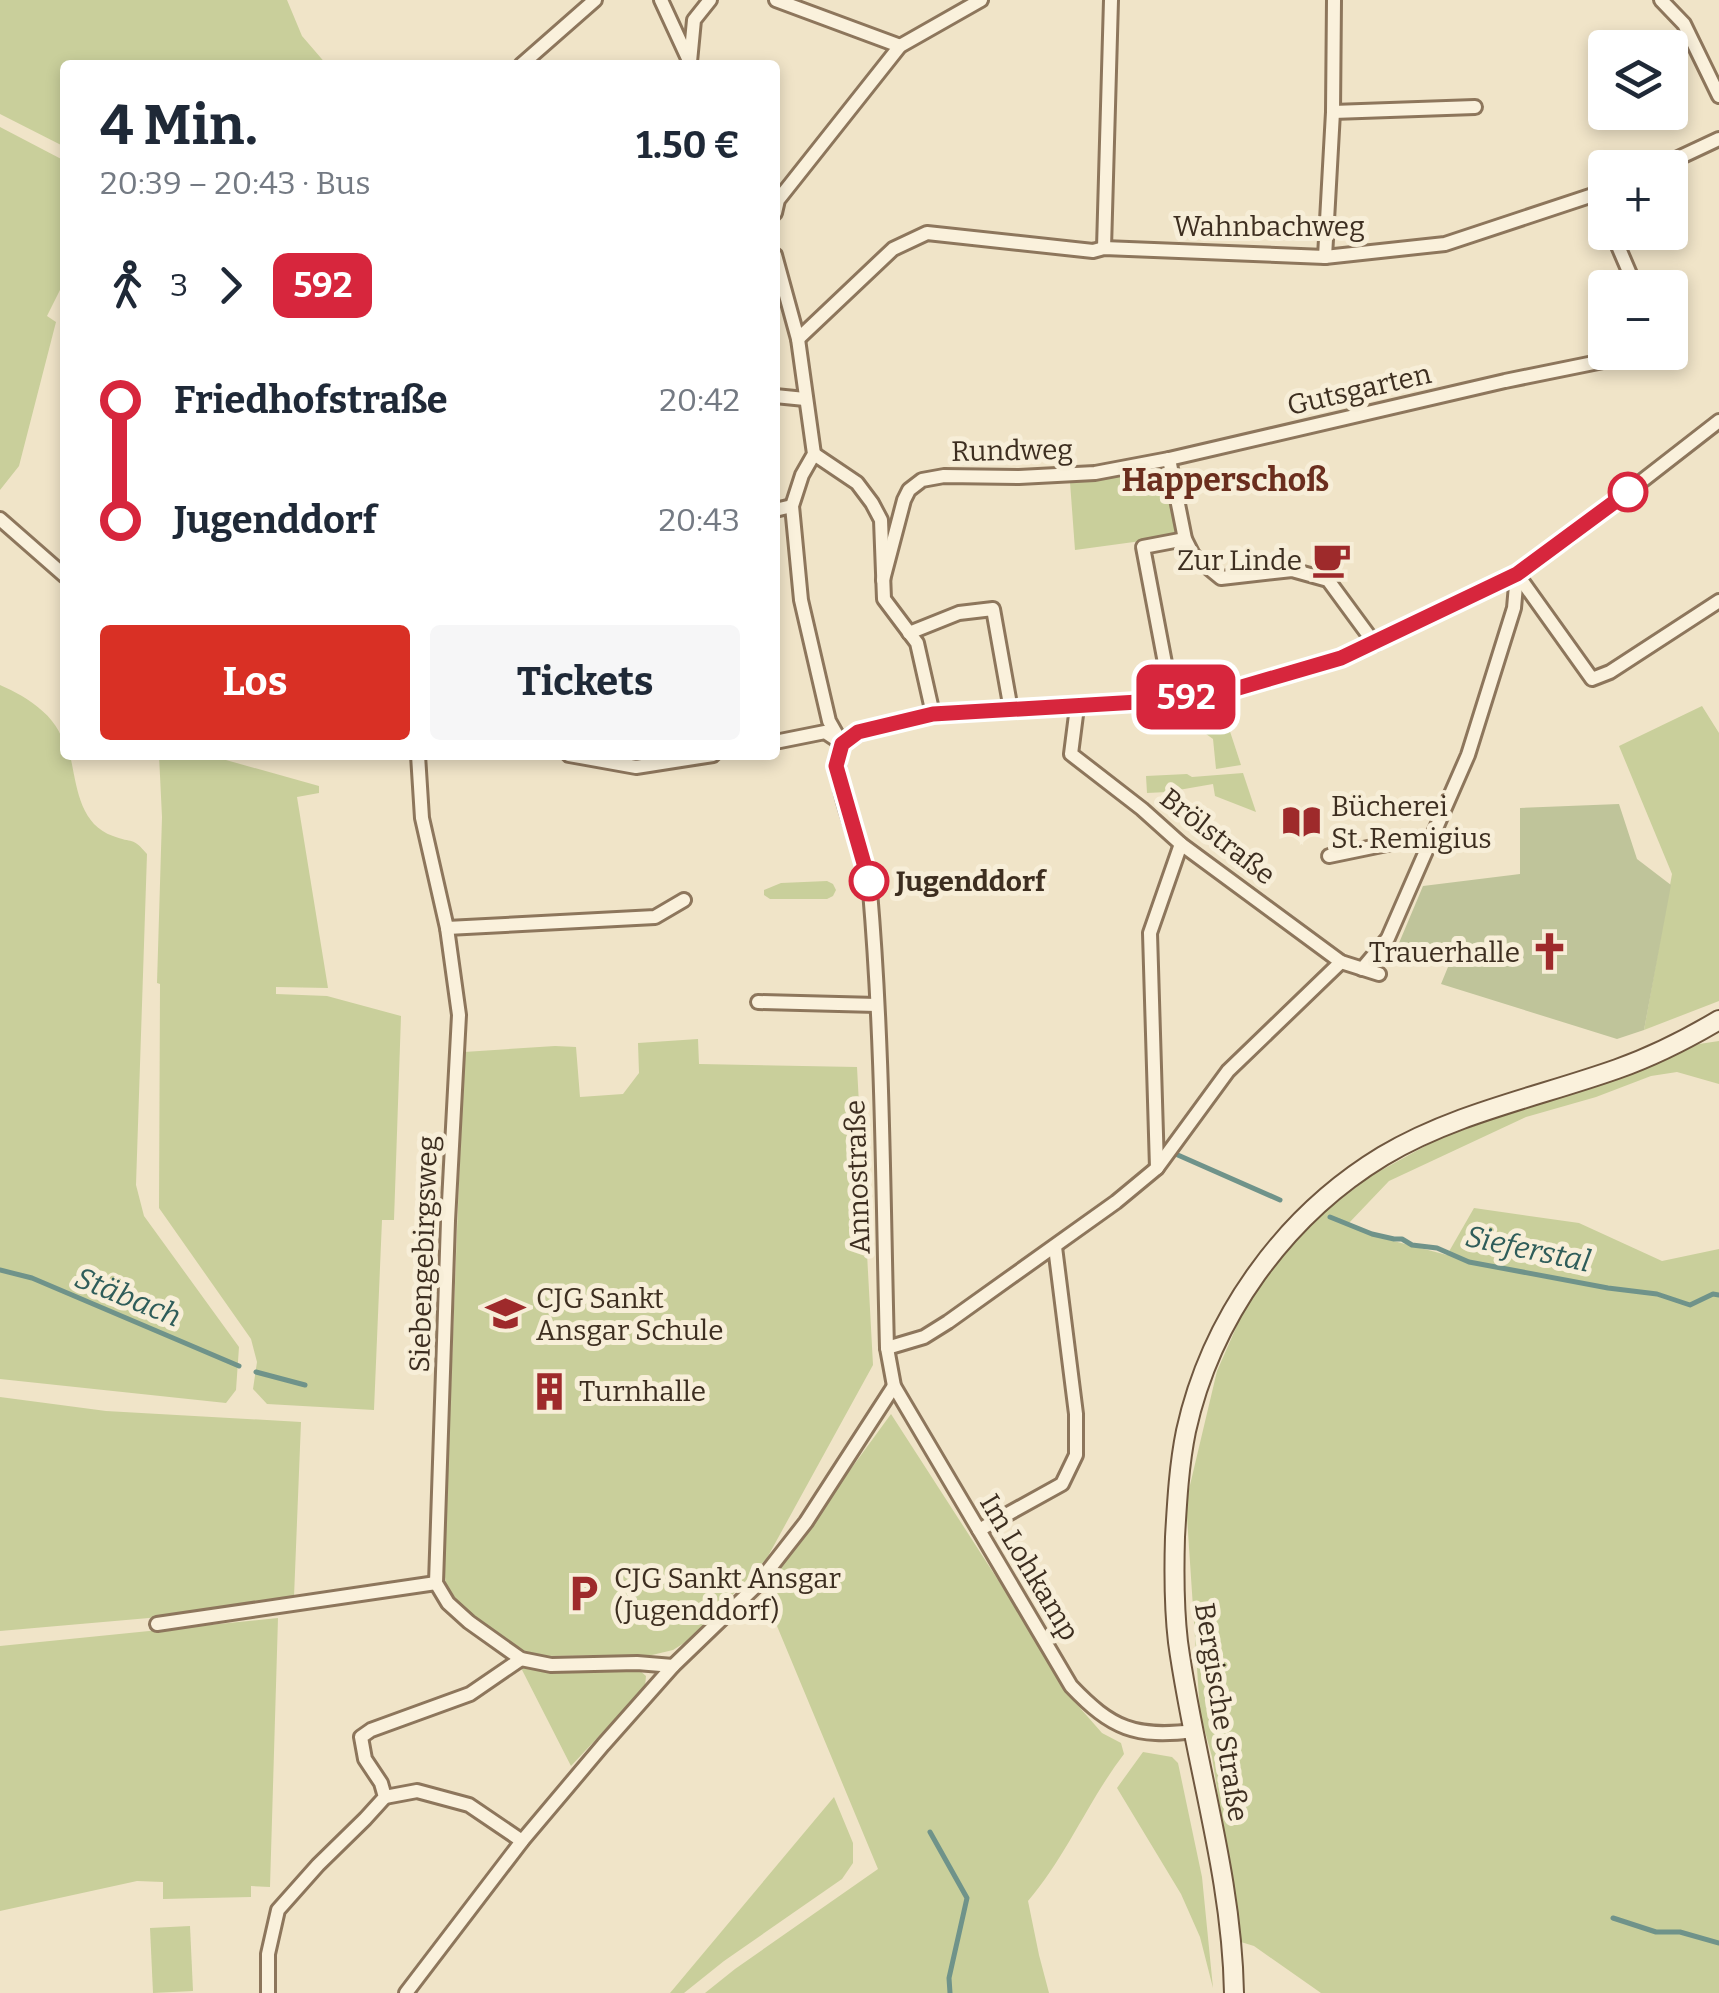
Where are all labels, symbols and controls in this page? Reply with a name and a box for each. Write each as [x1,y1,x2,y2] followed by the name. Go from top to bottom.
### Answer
[1588,30,1688,370] map controls
[1588,30,1688,130] button: layers
[100,93,258,159] text: 4 Min.
[636,122,740,168] text: 1.50 €
[1588,150,1688,250] button: +
[100,164,371,202] text: 20:39 – 20:43 · Bus
[1173,210,1365,243] street label: Wahnbachweg
[100,258,155,313] icon: walk
[203,258,258,313] icon: forward
[293,264,352,306] text: 592
[170,266,188,304] text: 3
[1588,270,1688,370] button: −
[1284,357,1435,422] street label: Gutsgarten
[174,377,448,423] text: Friedhofstraße
[659,381,740,419] text: 20:42
[951,433,1073,468] street label: Rundweg
[1122,461,1329,499] district label: Happerschoß
[1609,473,1647,511] unlabelled marker
[174,497,377,543] text: Jugenddorf
[658,501,740,539] text: 20:43
[1311,539,1353,581] cafe icon: Zur Linde
[1177,544,1302,577] place label: Zur Linde
[100,625,410,740] button: Los
[430,625,740,740] button: Tickets
[1128,664,1244,730] line badge: 592
[1156,676,1216,718] text: 592
[1154,781,1282,892] street label: Brölstraße
[1331,790,1492,855] place label: Bücherei St. Remigius
[1280,801,1322,843] library icon: Bücherei St. Remigius
[850,862,888,900] marker: Jugenddorf
[894,865,1048,898] place label: Jugenddorf
[1529,931,1571,973] church icon: Trauerhalle
[1369,936,1520,969] place label: Trauerhalle
[838,1099,877,1255] street label: Annostraße
[403,1135,444,1373] street label: Siebengebirgsweg
[1462,1218,1594,1280] water label: Sieferstal
[70,1259,186,1335] water label: Stäbach
[536,1282,723,1347] place label: CJG Sankt Ansgar Schule
[485,1293,527,1335] school or university icon: CJG Sankt Ansgar Schule
[528,1370,570,1412] building icon: Turnhalle
[579,1375,706,1408] place label: Turnhalle
[973,1488,1086,1646] street label: Im Lohkamp
[614,1562,841,1627] place label: CJG Sankt Ansgar (Jugenddorf)
[563,1573,605,1615] parking icon: CJG Sankt Ansgar (Jugenddorf)
[1188,1601,1255,1824] street label: Bergische Straße

